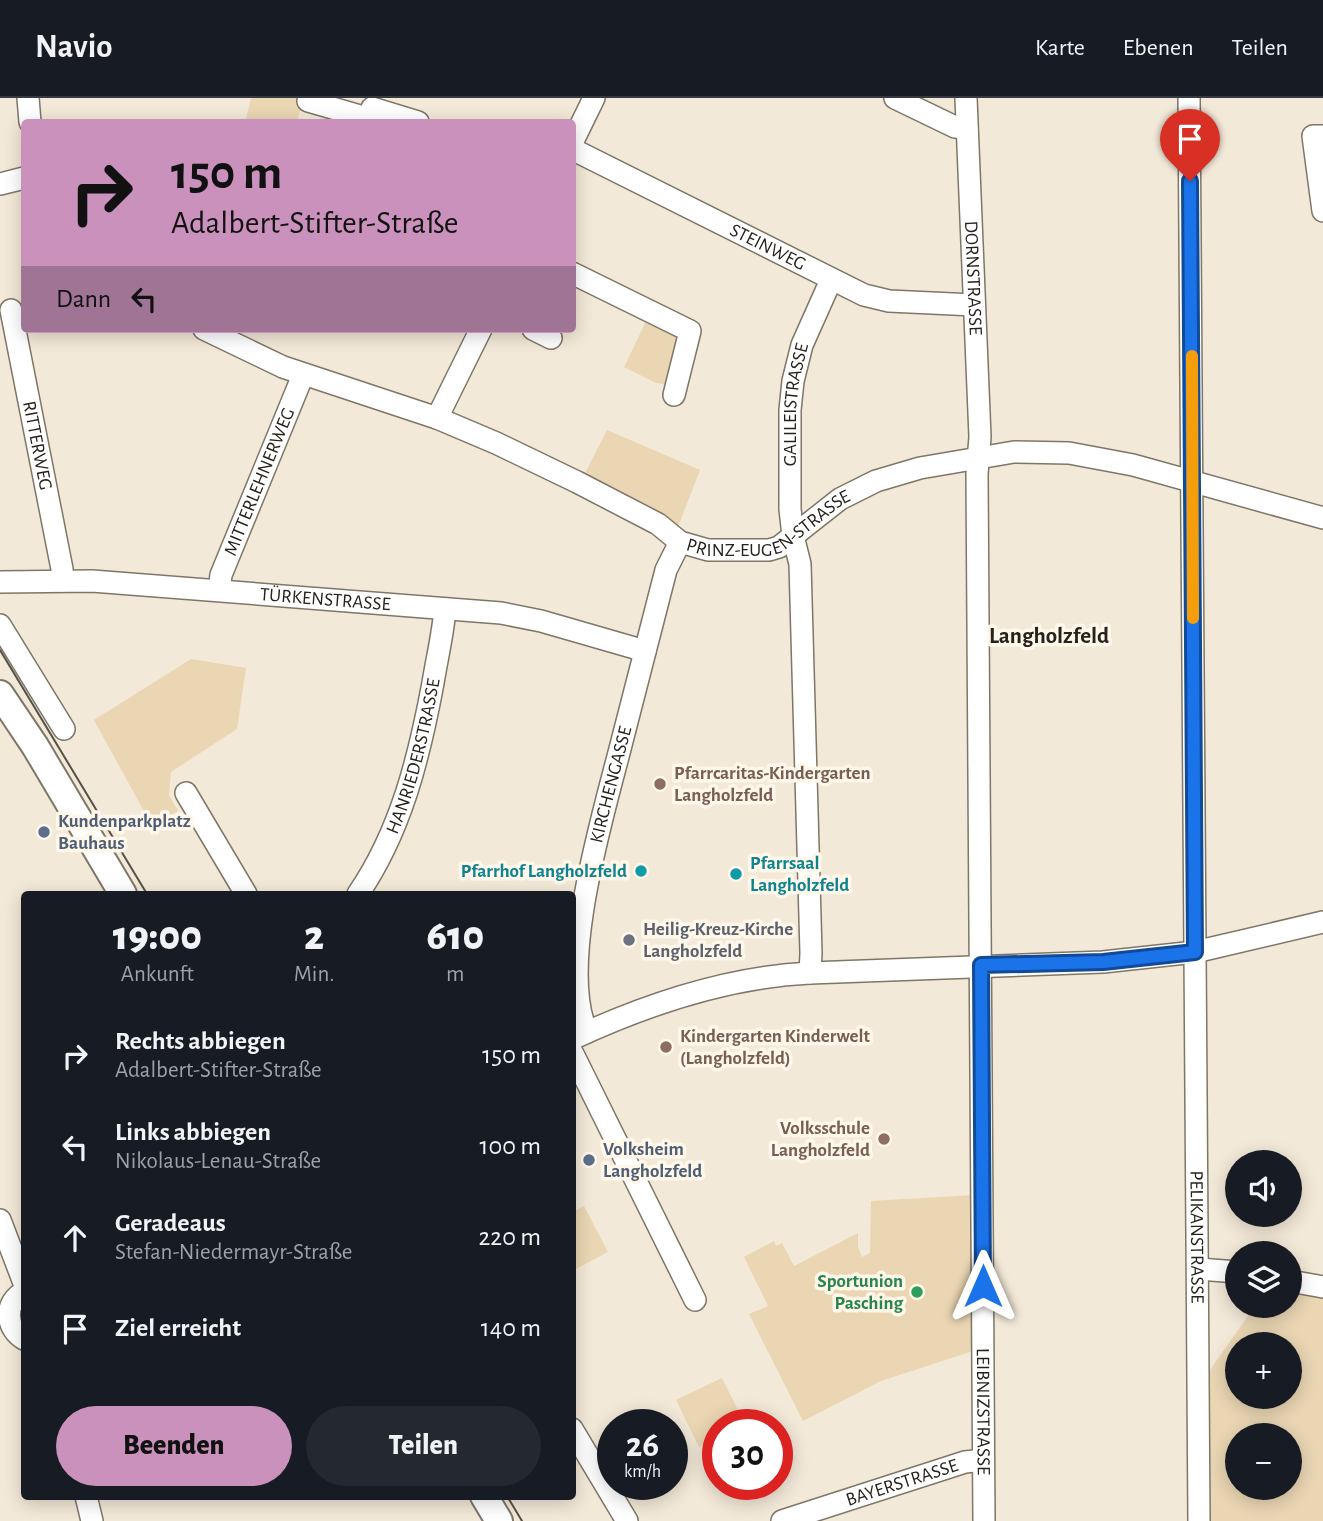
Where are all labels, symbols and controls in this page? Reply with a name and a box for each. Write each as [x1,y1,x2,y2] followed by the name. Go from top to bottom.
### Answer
[35,31,113,64] text: Navio
[1035,36,1085,60] text: Karte
[1123,36,1194,60] text: Ebenen
[1232,36,1288,60] text: Teilen
[1160,109,1220,181] pin
[1171,120,1209,158] icon: arrive
[56,147,147,238] icon: right
[171,149,282,198] text: 150 m
[171,207,459,239] text: Adalbert-Stifter-Straße
[727,220,809,274] street label: STEINWEG
[962,220,985,335] street label: DORNSTRASSE
[125,280,163,318] icon: left
[56,286,111,312] text: Dann
[781,341,812,466] street label: GALILEISTRASSE
[20,399,56,492] street label: RITTERWEG
[221,405,298,558] street label: MITTERLEHNERWEG
[684,486,853,560] street label: PRINZ-EUGEN-STRASSE
[259,584,391,614] street label: TÜRKENSTRASSE
[989,625,1109,648] district label: Langholzfeld
[383,677,443,836] street label: HANRIEDERSTRASSE
[587,724,635,845] street label: KIRCHENGASSE
[674,764,871,805] place label: Pfarrcaritas-Kindergarten Langholzfeld
[652,776,668,792] marker: Pfarrcaritas-Kindergarten Langholzfeld
[58,812,191,853] place label: Kundenparkplatz Bauhaus
[36,824,52,840] marker: Kundenparkplatz Bauhaus
[750,854,849,895] place label: Pfarrsaal Langholzfeld
[461,862,627,881] place label: Pfarrhof Langholzfeld
[633,863,649,879] marker: Pfarrhof Langholzfeld
[728,866,744,882] marker: Pfarrsaal Langholzfeld
[113,915,202,957] text: 19:00
[304,915,324,957] text: 2
[426,915,484,957] text: 610
[643,920,793,961] place label: Heilig-Kreuz-Kirche Langholzfeld
[621,932,637,948] marker: Heilig-Kreuz-Kirche Langholzfeld
[121,963,194,986] text: Ankunft
[294,963,335,986] text: Min.
[446,963,464,986] text: m
[680,1027,870,1068] place label: Kindergarten Kinderwelt (Langholzfeld)
[115,1028,286,1054] text: Rechts abbiegen
[56,1037,94,1075] icon: right
[658,1039,674,1055] marker: Kindergarten Kinderwelt (Langholzfeld)
[482,1042,541,1068] text: 150 m
[115,1059,322,1082] text: Adalbert-Stifter-Straße
[115,1119,271,1145] text: Links abbiegen
[771,1119,870,1160] place label: Volksschule Langholzfeld
[56,1128,94,1166] icon: left
[876,1131,892,1147] marker: Volksschule Langholzfeld
[480,1133,541,1159] text: 100 m
[603,1140,702,1181] place label: Volksheim Langholzfeld
[115,1150,321,1173] text: Nikolaus-Lenau-Straße
[1225,1150,1302,1500] map controls
[1225,1150,1302,1227] button: sound
[581,1152,597,1168] marker: Volksheim Langholzfeld
[1187,1170,1207,1304] street label: PELIKANSTRASSE
[115,1210,226,1236] text: Geradeaus
[56,1219,94,1257] icon: ahead
[479,1224,541,1250] text: 220 m
[115,1241,352,1264] text: Stefan-Niedermayr-Straße
[1225,1241,1302,1318] button: layers
[946,1249,1020,1323] position arrow
[817,1272,903,1313] place label: Sportunion Pasching
[909,1284,925,1300] marker: Sportunion Pasching
[56,1310,94,1348] icon: arrive
[115,1315,241,1341] text: Ziel erreicht
[481,1315,541,1341] text: 140 m
[1225,1332,1302,1409] button: +
[973,1348,993,1475] street label: LEIBNIZSTRASSE
[56,1406,292,1486] button: Beenden
[306,1406,541,1486] button: Teilen
[702,1409,793,1500] speed limit sign: 30
[1225,1423,1302,1500] button: −
[626,1428,659,1463] text: 26
[843,1455,960,1509] street label: BAYERSTRASSE
[624,1463,661,1481] text: km/h

